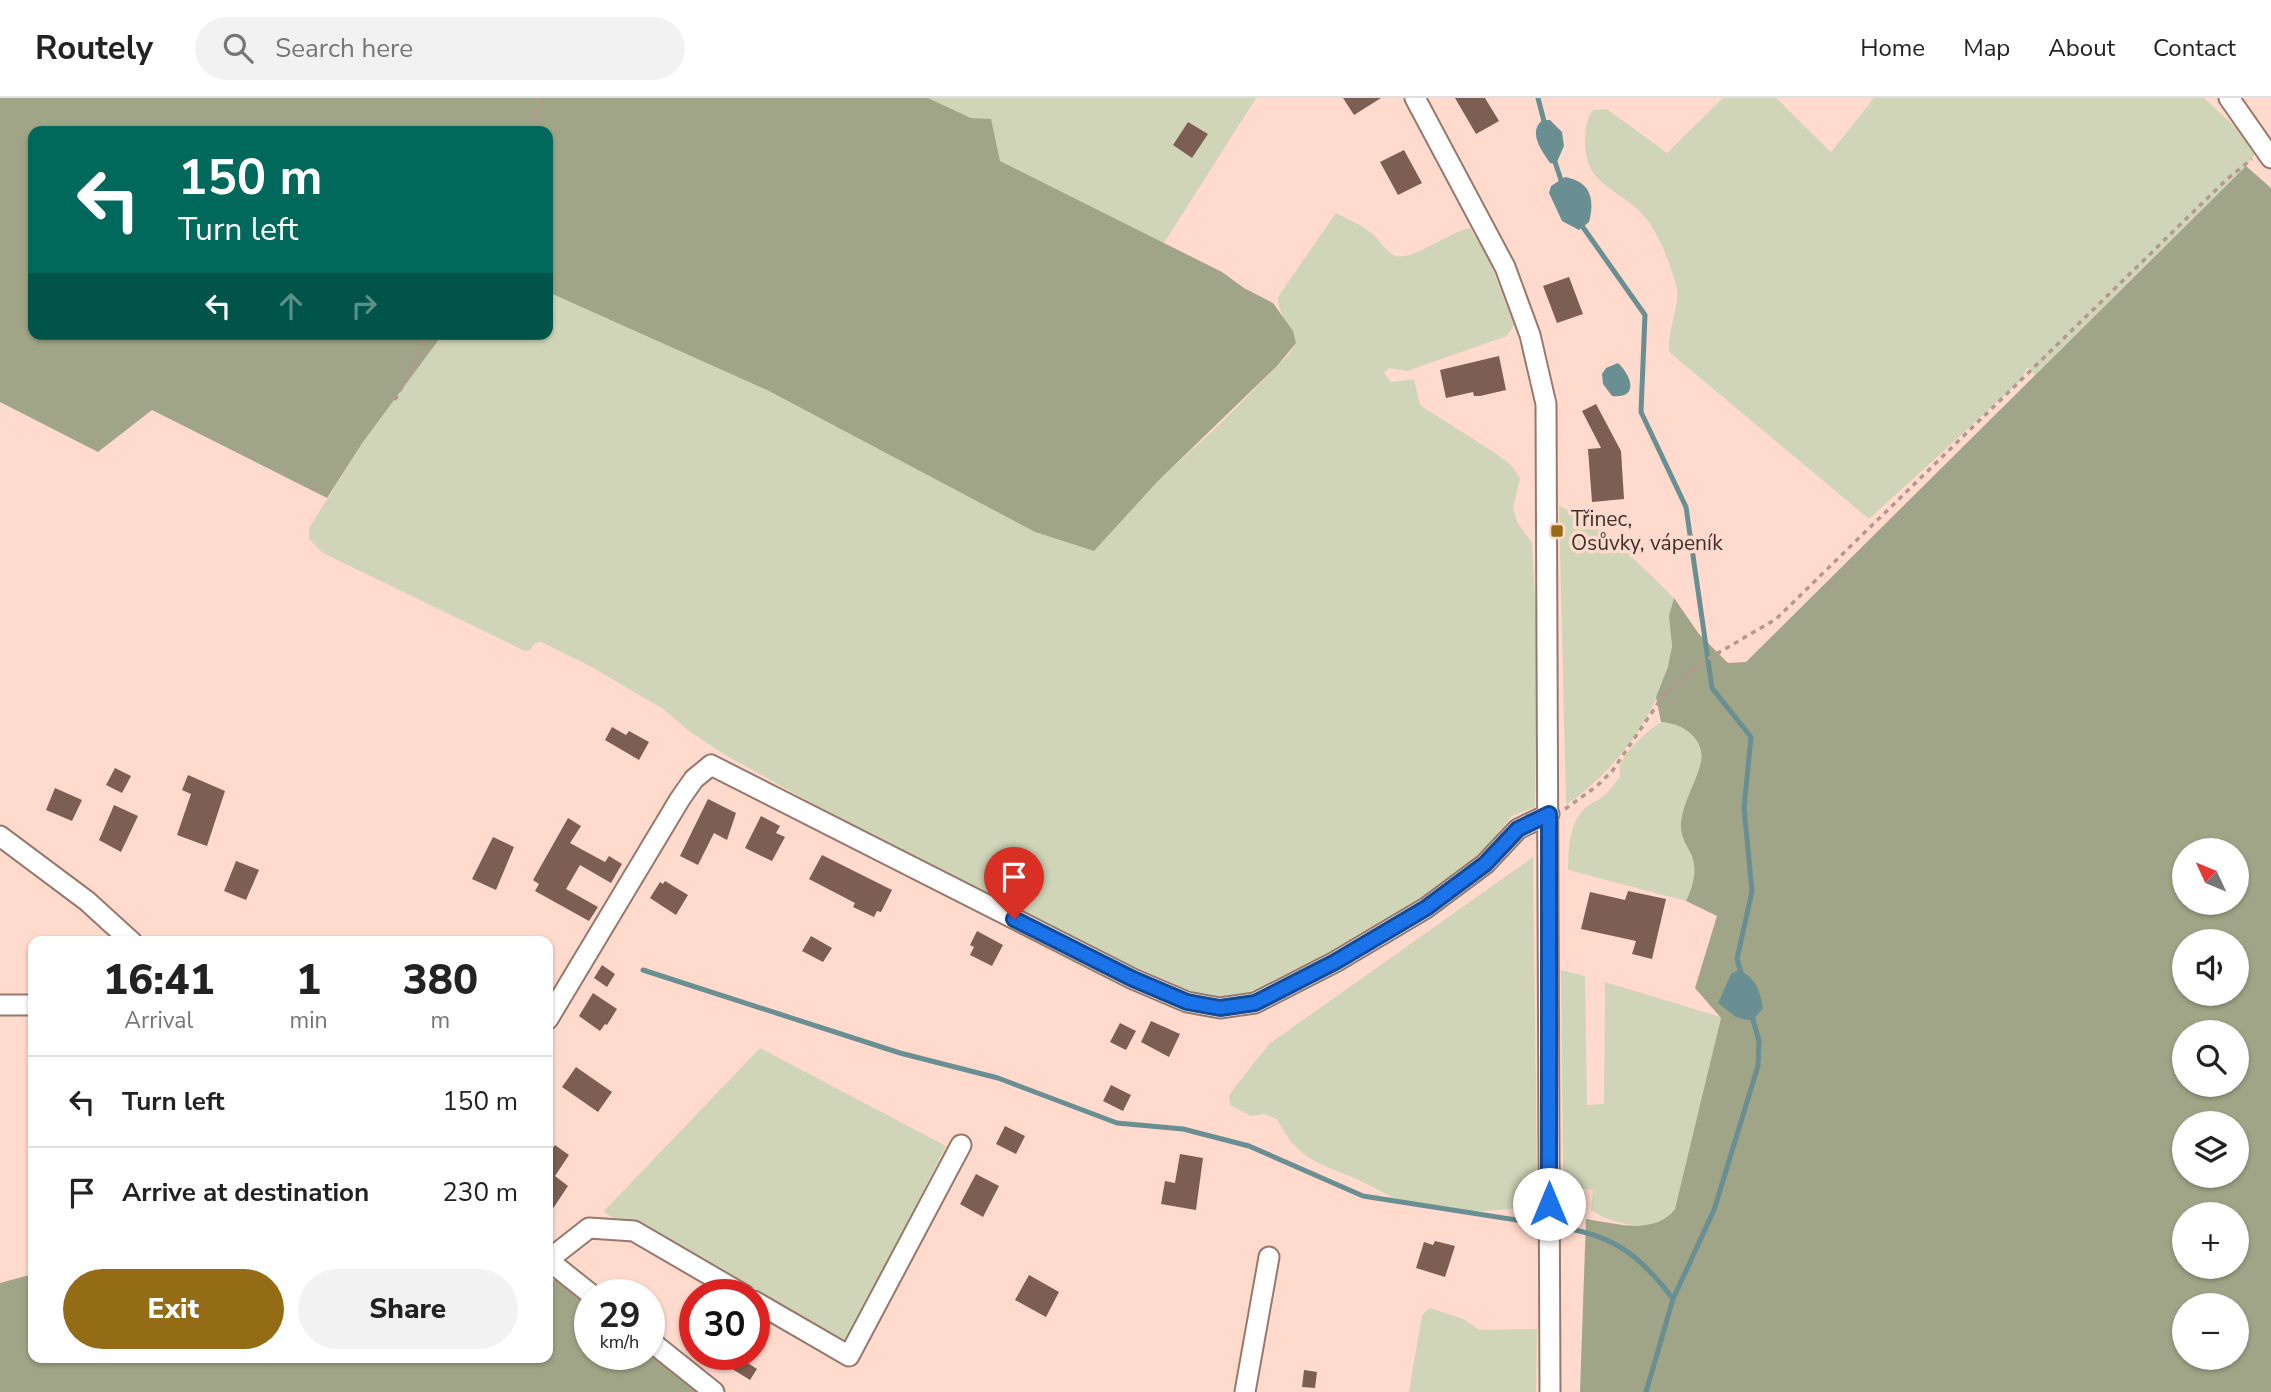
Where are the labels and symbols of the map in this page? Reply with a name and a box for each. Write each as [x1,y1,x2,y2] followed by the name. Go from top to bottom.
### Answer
[1571,505,1723,557] place label: Třinec, Osůvky, vápeník
[1549,523,1565,539] marker: Třinec, Osůvky, vápeník
[2172,838,2249,915] north arrow
[984,847,1044,919] pin
[1512,1167,1586,1241] position arrow
[679,1279,770,1370] speed limit sign: 30

